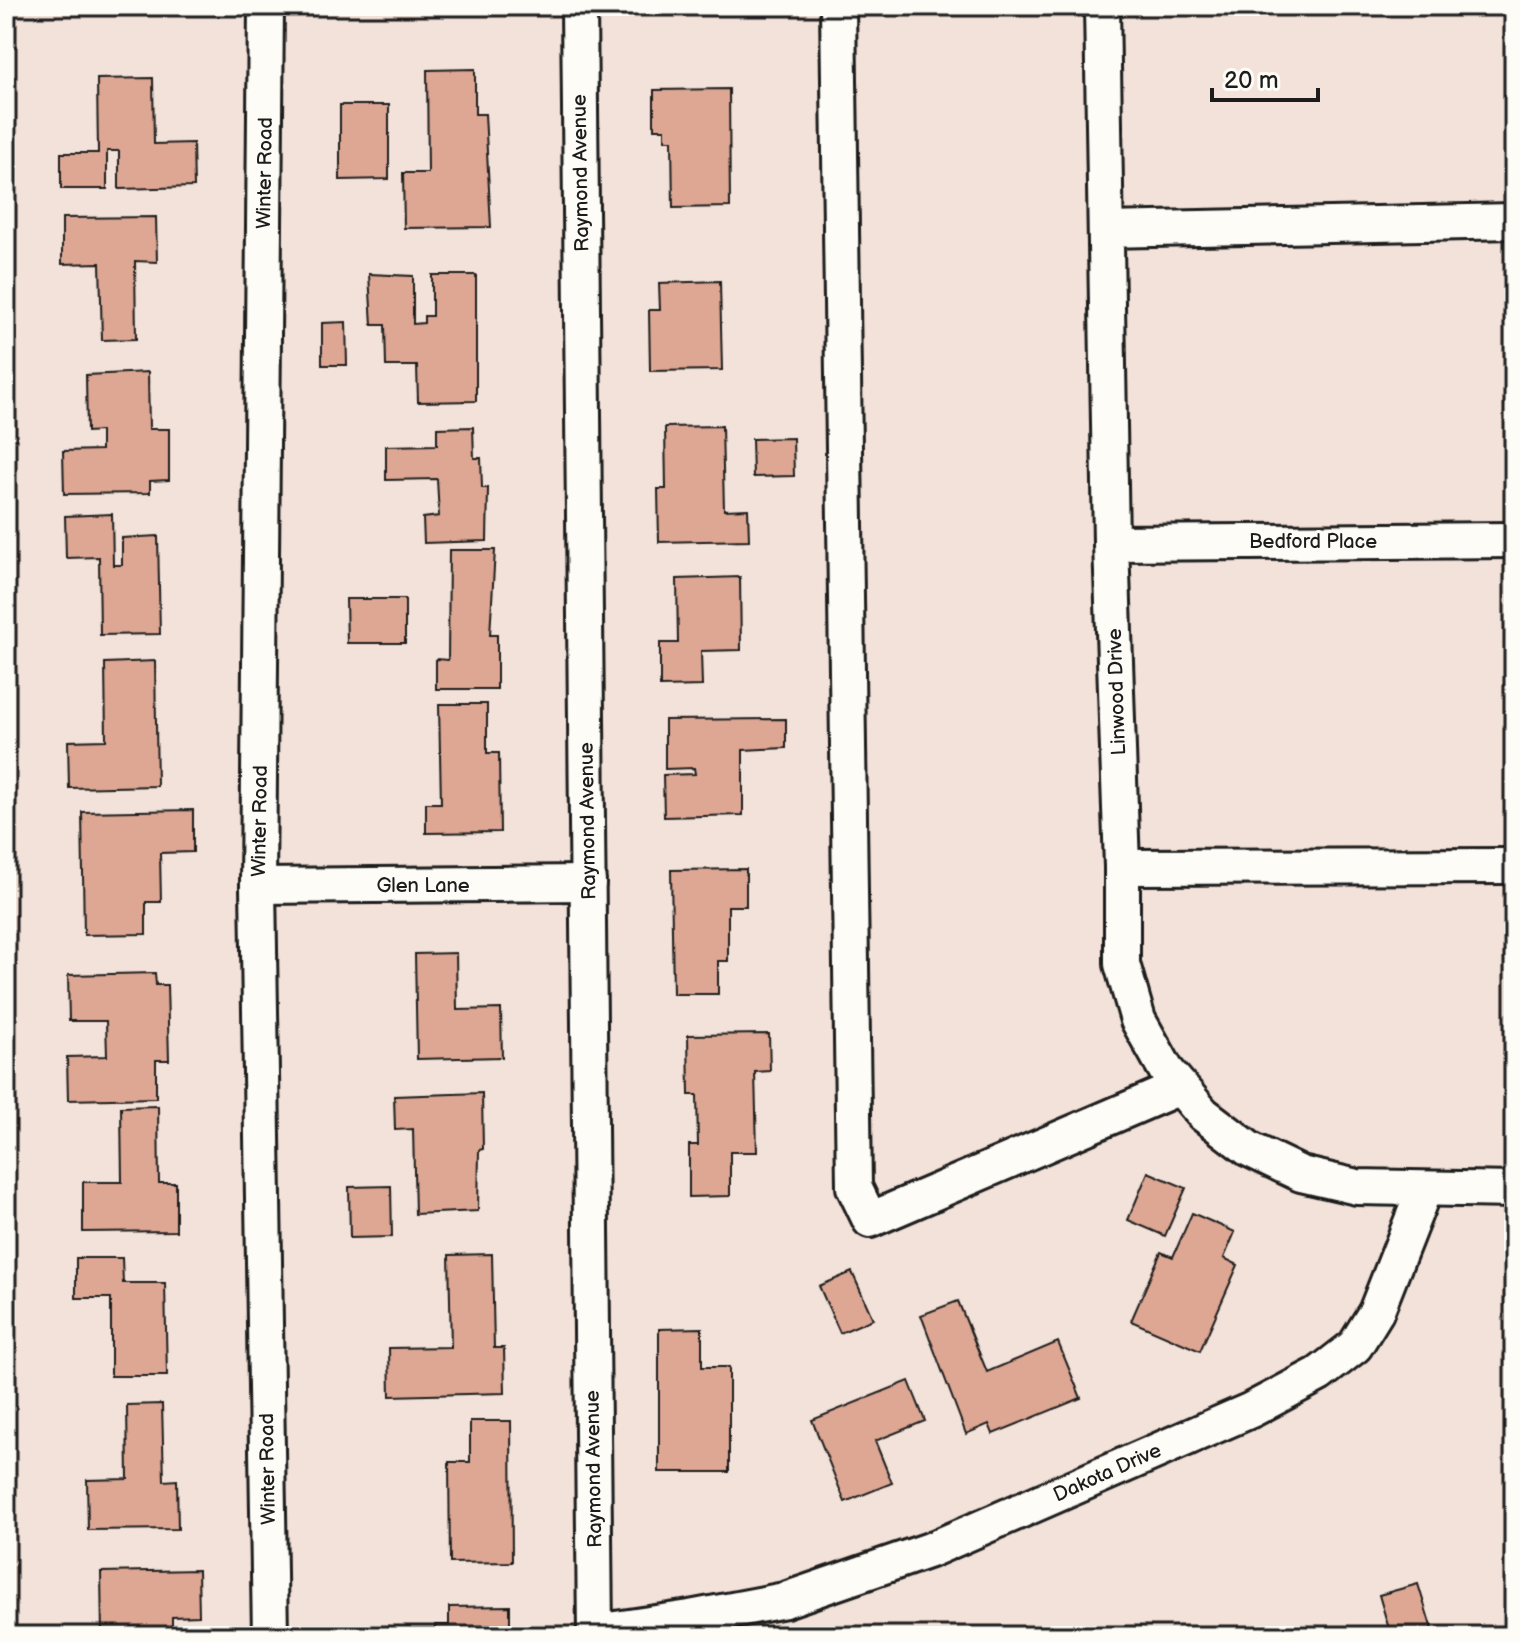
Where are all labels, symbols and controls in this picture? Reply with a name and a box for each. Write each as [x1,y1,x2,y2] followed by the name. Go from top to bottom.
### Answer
[1212,52,1318,102] scale bar
[1224,66,1279,95] text: 20 m
[568,94,594,252] street label: Raymond Avenue
[252,117,278,229] street label: Winter Road
[1249,530,1377,554] street label: Bedford Place
[1103,628,1131,756] street label: Linwood Drive
[575,742,601,900] street label: Raymond Avenue
[247,765,273,877] street label: Winter Road
[376,874,470,898] street label: Glen Lane
[581,1390,607,1548] street label: Raymond Avenue
[255,1413,281,1525] street label: Winter Road
[1050,1438,1165,1507] street label: Dakota Drive

